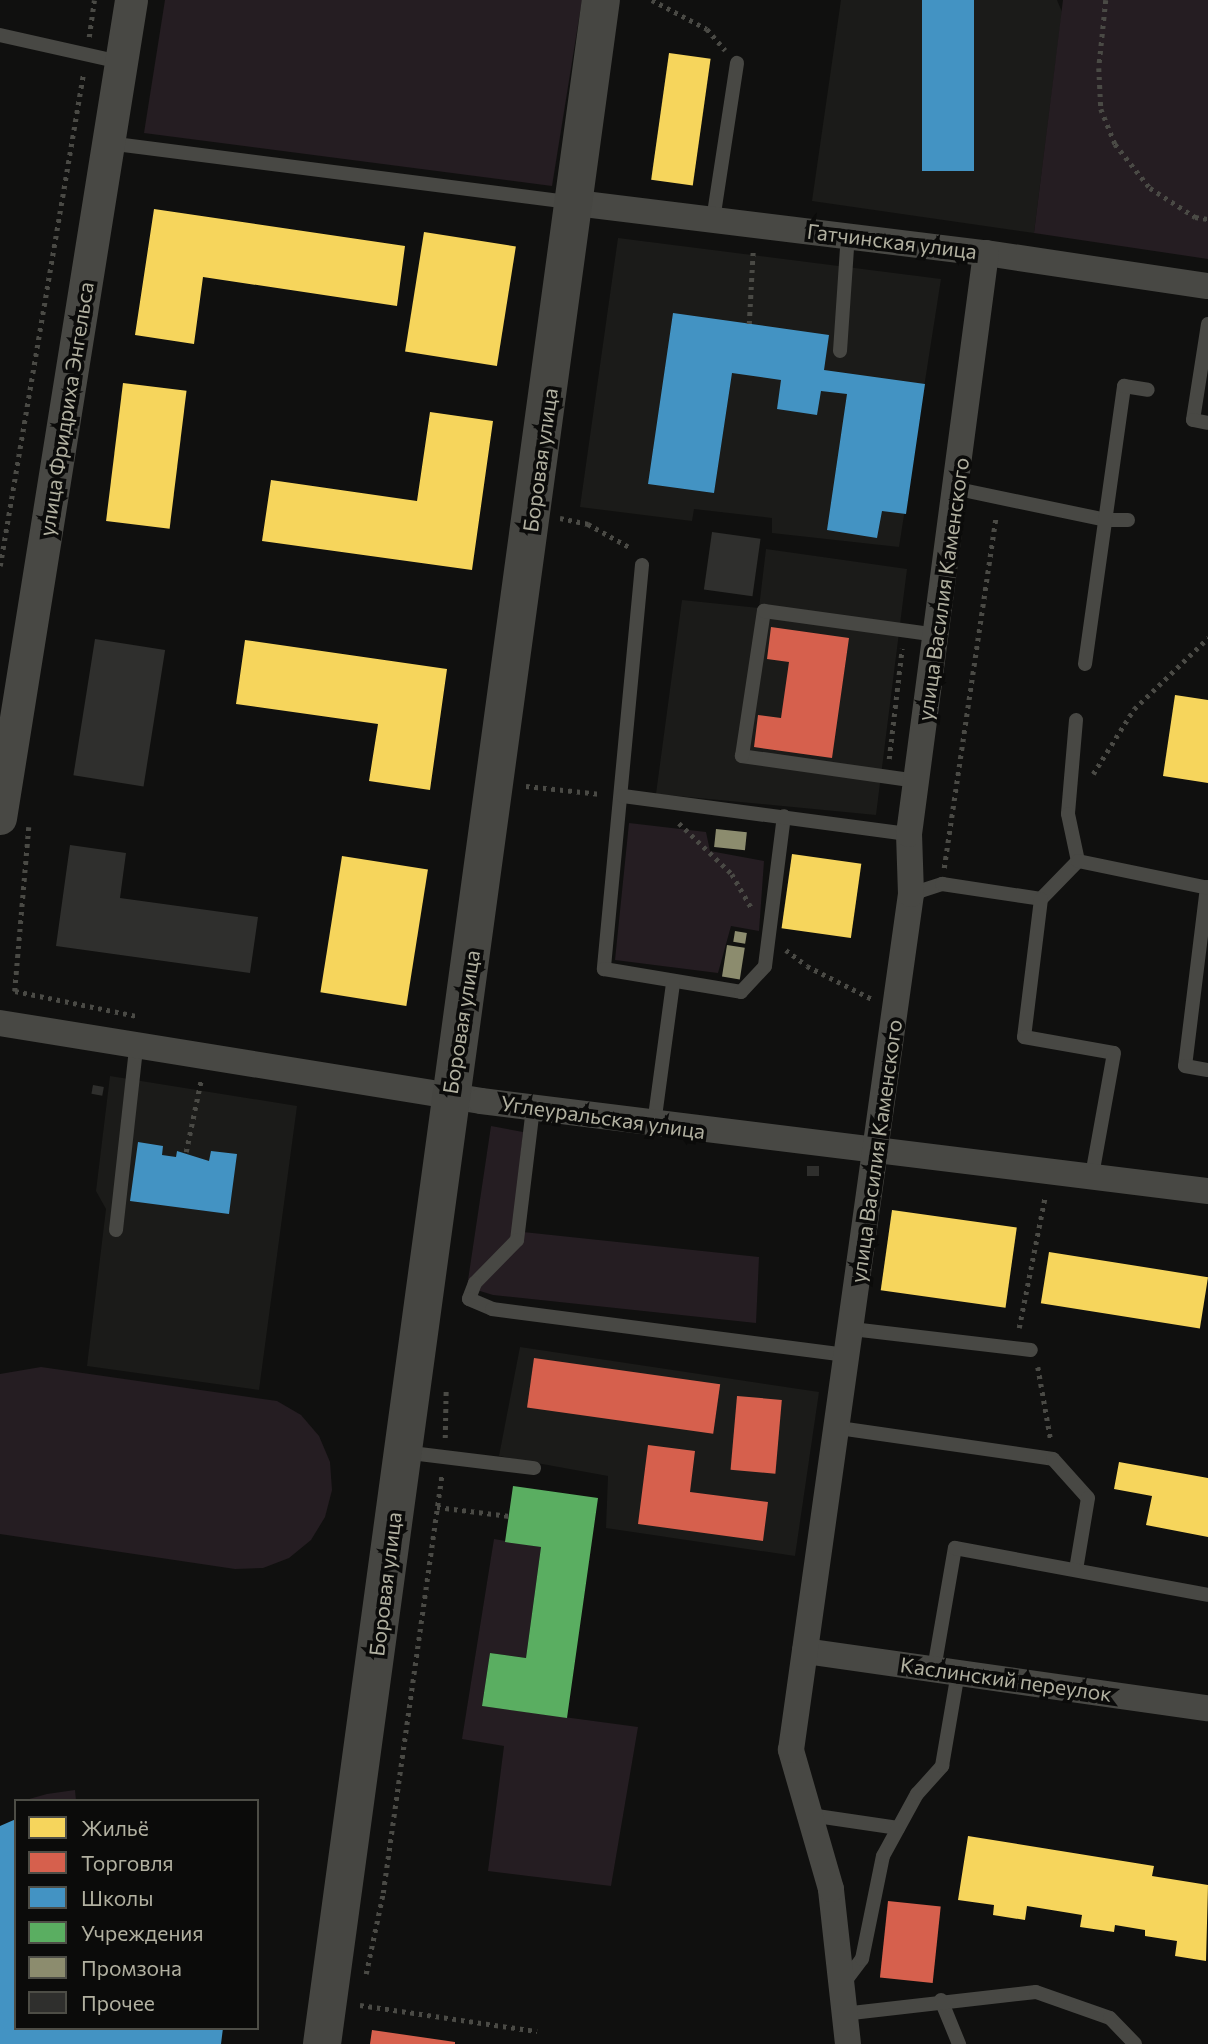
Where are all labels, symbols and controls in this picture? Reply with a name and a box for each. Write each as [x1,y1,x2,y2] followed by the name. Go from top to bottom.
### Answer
[806,218,978,264] street label: Гатчинская улица
[33,280,99,538] street label: улица Фридриха Энгельса
[517,386,563,534] street label: Боровая улица
[912,456,974,722] street label: улица Василия Каменского
[437,948,485,1096] street label: Боровая улица
[845,1018,907,1284] street label: улица Василия Каменского
[499,1090,707,1144] street label: Углеуральская улица
[364,1510,406,1658] street label: Боровая улица
[899,1652,1113,1706] street label: Каслинский переулок
[14,1799,259,2030] legend
[81,1815,149,1840] text: Жильё
[81,1850,174,1875] text: Торговля
[81,1885,153,1910] text: Школы
[81,1920,203,1945] text: Учреждения
[81,1955,182,1980] text: Промзона
[81,1990,155,2015] text: Прочее

